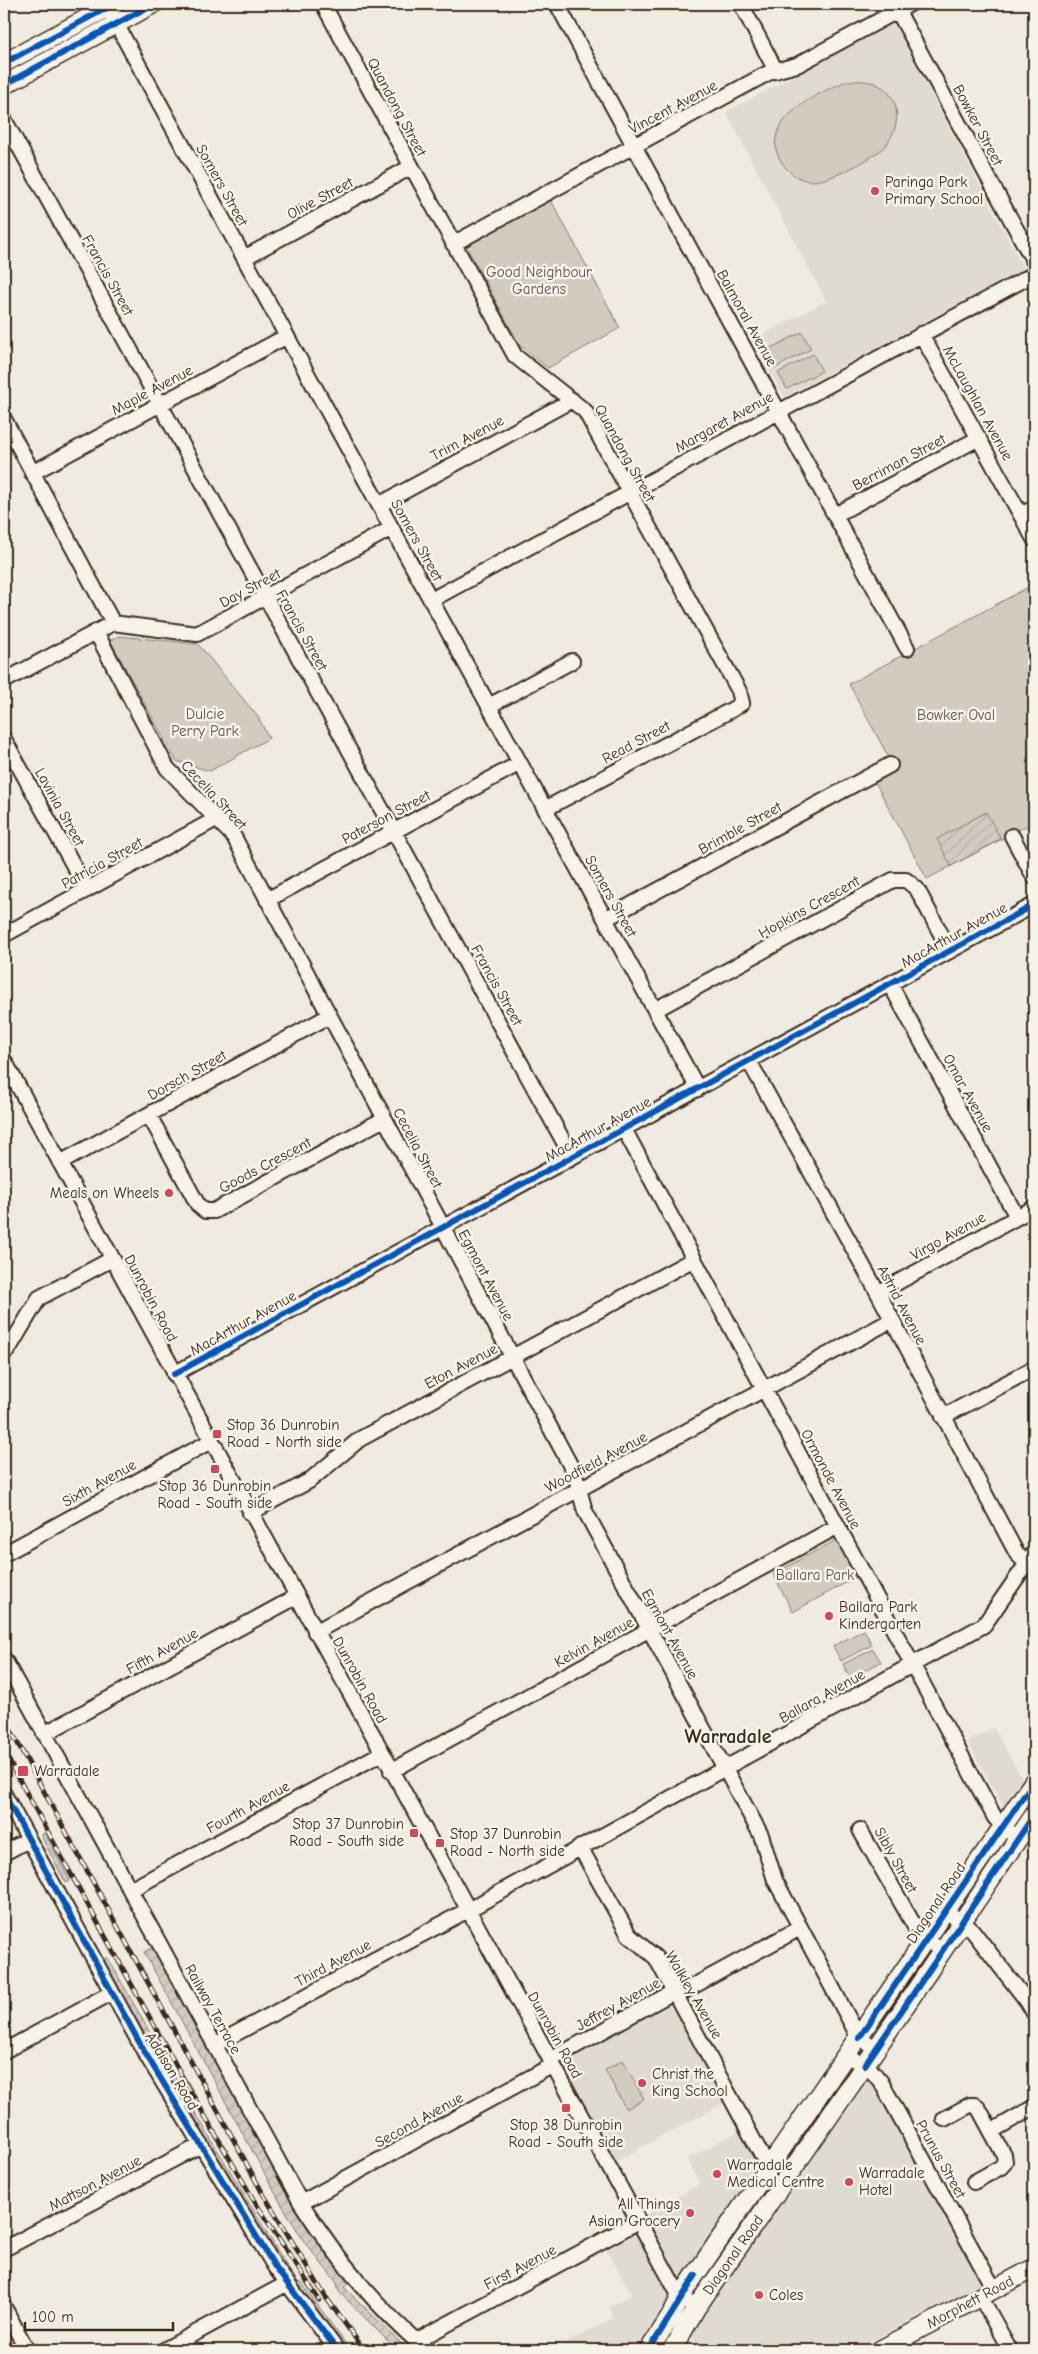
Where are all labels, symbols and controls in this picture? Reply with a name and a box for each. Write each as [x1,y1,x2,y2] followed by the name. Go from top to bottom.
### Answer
[363,55,431,160] street label: Quandong Street
[626,76,721,138] street label: Vincent Avenue
[949,81,1007,169] street label: Bowker Street
[192,141,252,230] street label: Somers Street
[284,173,357,223] street label: Olive Street
[885,173,983,208] place label: Paringa Park Primary School
[869,185,881,197] marker: Paringa Park Primary School
[78,231,138,319] street label: Francis Street
[486,263,592,298] park label: Good Neighbour Gardens
[713,266,781,370] street label: Balmoral Avenue
[939,342,1017,464] street label: McLaughlan Avenue
[108,361,196,419] street label: Maple Avenue
[672,387,777,456] street label: Margaret Avenue
[591,401,660,506] street label: Quandong Street
[427,411,507,465] street label: Trim Avenue
[849,430,949,494] street label: Berriman Street
[387,496,447,585] street label: Somers Street
[216,564,284,612] street label: Day Street
[272,586,332,674] street label: Francis Street
[171,705,240,740] park label: Dulcie Perry Park
[917,706,995,724] park label: Bowker Oval
[599,716,674,767] street label: Read Street
[177,757,251,834] street label: Cecelia Street
[31,765,89,850] street label: Lavinia Street
[339,786,434,848] street label: Paterson Street
[695,797,785,858] street label: Brimble Street
[58,833,146,893] street label: Patricia Street
[581,852,641,941] street label: Somers Street
[755,871,863,942] street label: Hopkins Crescent
[898,898,1011,972] street label: MacArthur Avenue
[467,941,527,1029] street label: Francis Street
[144,1046,230,1104] street label: Dorsch Street
[939,1051,997,1136] street label: Omar Avenue
[542,1092,655,1166] street label: MacArthur Avenue
[389,1105,447,1192] street label: Cecelia Street
[216,1133,315,1197] street label: Goods Crescent
[50,1184,159,1202] place label: Meals on Wheels
[163,1187,175,1199] marker: Meals on Wheels
[907,1208,989,1264] street label: Virgo Avenue
[454,1226,518,1324] street label: Egmont Avenue
[120,1251,182,1345] street label: Dunrobin Road
[874,1262,931,1348] street label: Astrid Avenue
[187,1286,300,1360] street label: MacArthur Avenue
[422,1339,501,1393] street label: Eton Avenue
[227,1416,342,1451] place label: Stop 36 Dunrobin Road - North side
[797,1426,865,1532] street label: Ormonde Avenue
[542,1427,651,1497] street label: Woodfield Avenue
[211,1428,223,1440] marker: Stop 36 Dunrobin Road - North side
[59,1455,140,1511] street label: Sixth Avenue
[209,1463,221,1475] marker: Stop 36 Dunrobin Road - South side
[158,1477,273,1512] place label: Stop 36 Dunrobin Road - South side
[776,1566,855,1584] park label: Ballara Park
[638,1586,702,1683] street label: Egmont Avenue
[839,1598,921,1633] place label: Ballara Park Kindergarten
[823,1610,835,1622] marker: Ballara Park Kindergarten
[551,1613,637,1671] street label: Kelvin Avenue
[123,1624,201,1678] street label: Fifth Avenue
[329,1634,391,1726] street label: Dunrobin Road
[776,1665,869,1727] street label: Ballara Avenue
[685,1725,772,1748] district label: Warradale
[34,1762,100,1780] place label: Warradale
[16,1764,30,1778] marker: Warradale
[203,1777,293,1837] street label: Fourth Avenue
[289,1815,404,1850] place label: Stop 37 Dunrobin Road - South side
[871,1824,922,1897] street label: Sibly Street
[450,1825,565,1860] place label: Stop 37 Dunrobin Road - North side
[408,1827,420,1839] marker: Stop 37 Dunrobin Road - South side
[434,1837,446,1849] marker: Stop 37 Dunrobin Road - North side
[902,1859,970,1947] street label: Diagonal Road
[292,1935,374,1991] street label: Third Avenue
[662,1948,727,2043] street label: Walkley Avenue
[181,1961,245,2057] street label: Railway Terrace
[573,1973,664,2034] street label: Jeffrey Avenue
[524,1989,586,2081] street label: Dunrobin Road
[142,2029,202,2113] street label: Addison Road
[652,2065,728,2100] place label: Christ the King School
[636,2077,648,2089] marker: Christ the King School
[372,2088,467,2152] street label: Second Avenue
[560,2102,572,2114] marker: Stop 38 Dunrobin Road - South side
[509,2116,624,2151] place label: Stop 38 Dunrobin Road - South side
[912,2117,970,2202] street label: Prunus Street
[46,2151,145,2215] street label: Mattson Avenue
[727,2156,825,2191] place label: Warradale Medical Centre
[859,2164,925,2199] place label: Warradale Hotel
[711,2168,723,2180] marker: Warradale Medical Centre
[843,2176,855,2188] marker: Warradale Hotel
[589,2195,680,2230] place label: All Things Asian Grocery
[684,2207,696,2219] marker: All Things Asian Grocery
[699,2212,767,2298] street label: Diagonal Road
[481,2240,560,2294] street label: First Avenue
[923,2272,1017,2332] street label: Morphett Road
[769,2286,803,2304] place label: Coles
[753,2289,765,2301] marker: Coles
[25,2299,172,2331] scale bar
[32,2308,74,2326] text: 100 m

